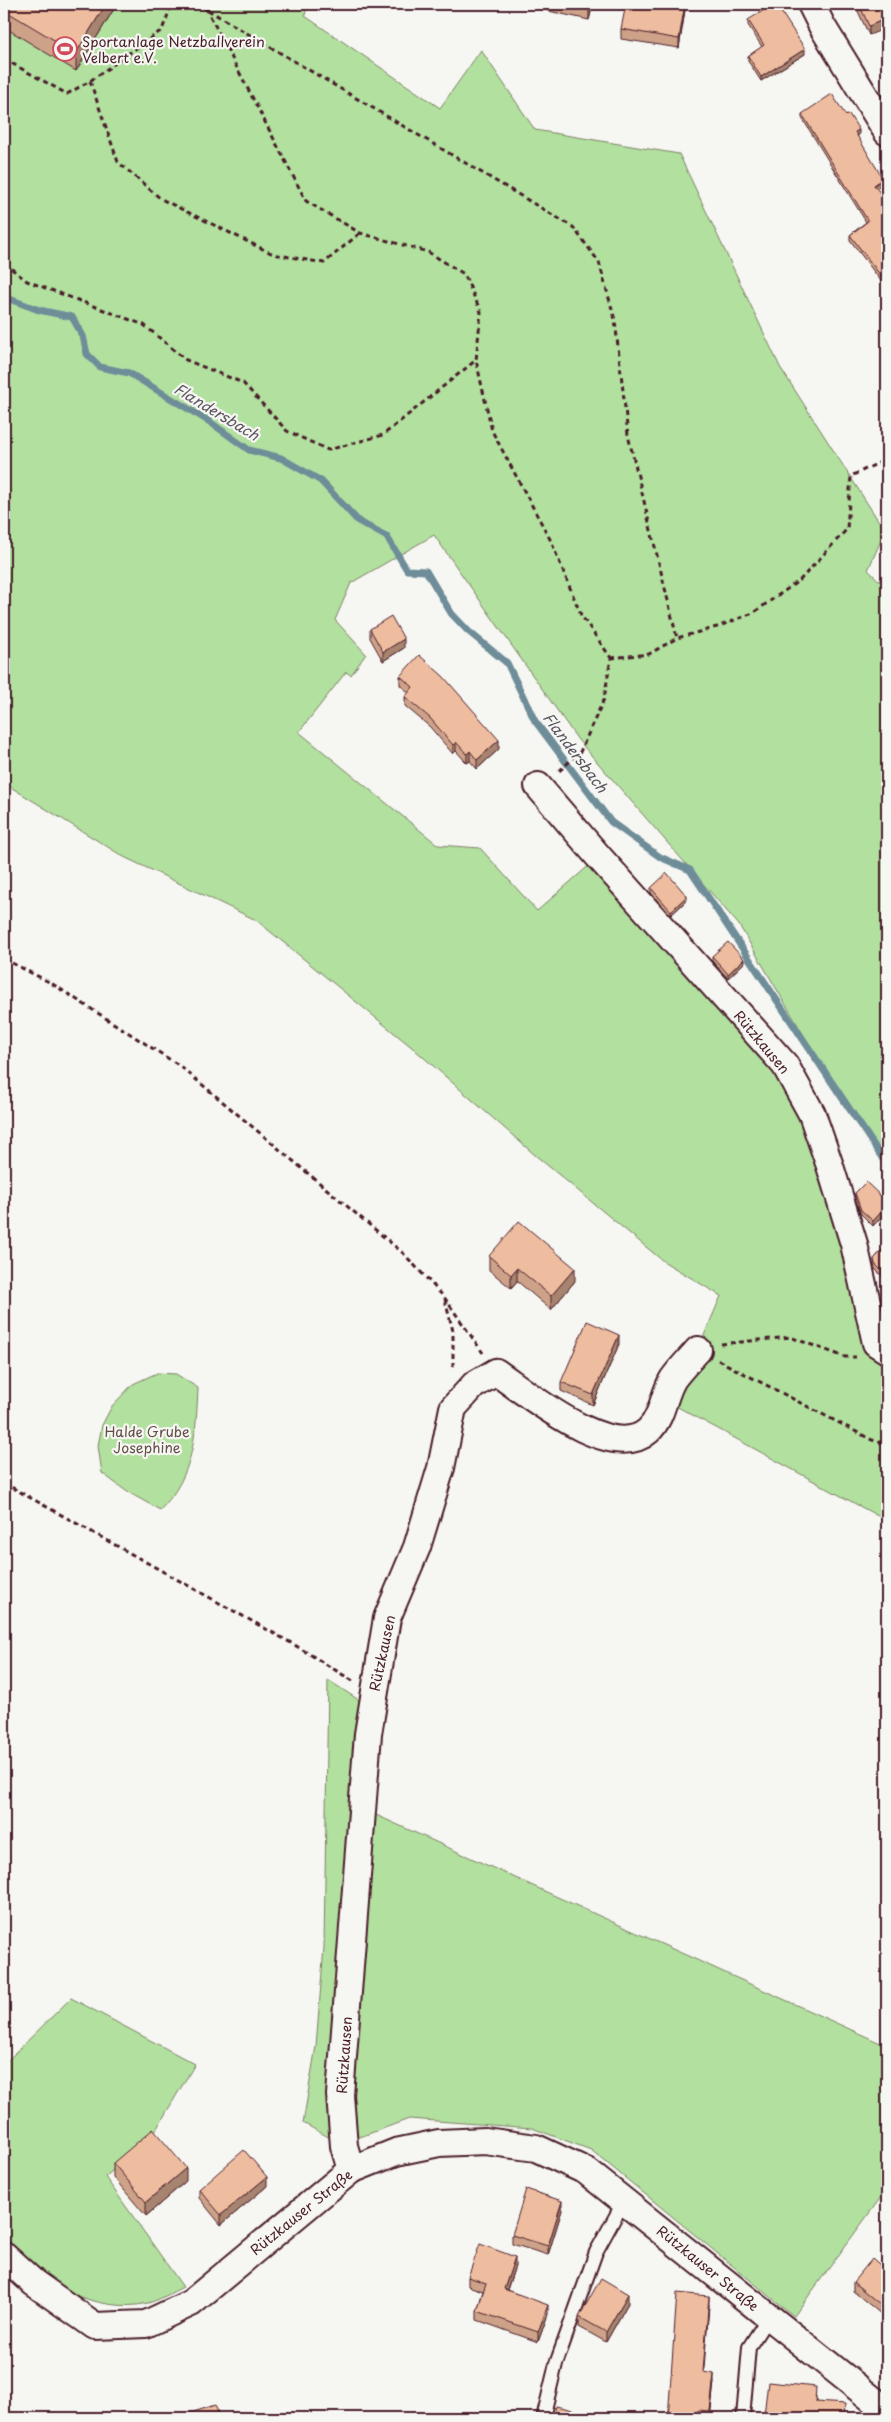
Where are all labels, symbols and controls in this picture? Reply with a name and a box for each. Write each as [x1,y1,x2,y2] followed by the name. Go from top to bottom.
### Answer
[82,31,265,68] place label: Sportanlage Netzballverein Velbert e.V.
[52,36,78,62] sports icon: Sportanlage Netzballverein Velbert e.V.
[170,377,264,446] water label: Flandersbach
[538,707,614,797] water label: Flandersbach
[729,1006,795,1078] street label: Rützkausen
[104,1421,190,1458] park label: Halde Grube Josephine
[364,1613,400,1693] street label: Rützkausen
[331,2016,357,2094] street label: Rützkausen
[245,2164,357,2260] street label: Rützkauser Straße
[652,2220,764,2316] street label: Rützkauser Straße

